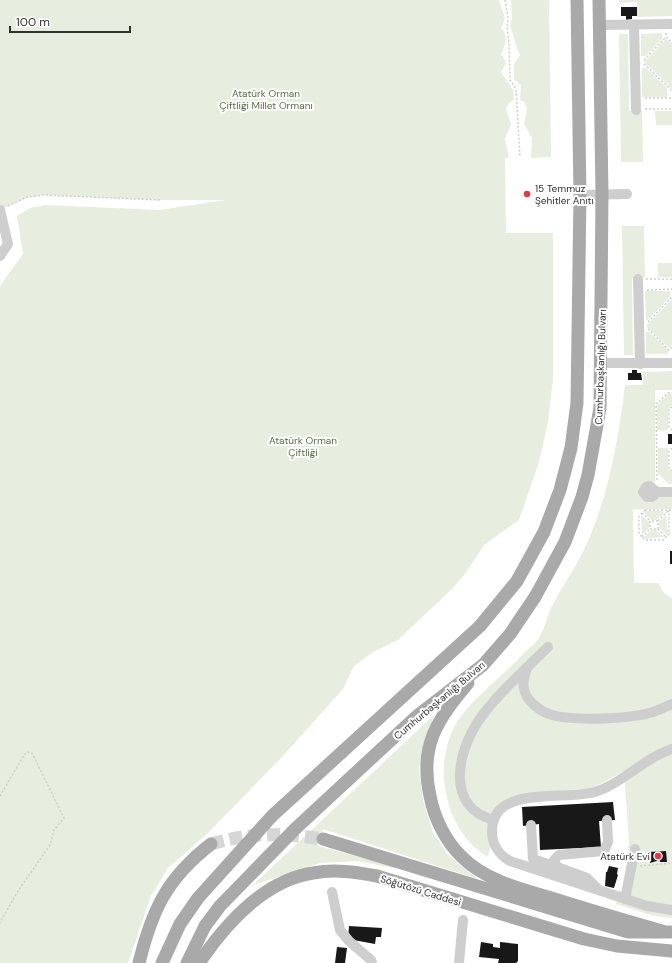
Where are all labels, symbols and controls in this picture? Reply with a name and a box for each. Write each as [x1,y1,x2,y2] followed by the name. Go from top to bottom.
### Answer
[10,8,130,34] scale bar
[16,14,50,30] text: 100 m
[219,87,313,112] park label: Atatürk Orman Çiftliği Millet Ormanı
[535,182,594,207] place label: 15 Temmuz Şehitler Anıtı
[522,189,532,199] marker: 15 Temmuz Şehitler Anıtı
[592,309,609,425] street label: Cumhurbaşkanlığı Bulvarı
[269,434,337,459] park label: Atatürk Orman Çiftliği
[391,658,488,742] street label: Cumhurbaşkanlığı Bulvarı
[600,850,650,863] place label: Atatürk Evi
[653,851,663,861] marker: Atatürk Evi
[379,872,463,909] street label: Söğütözü Caddesi

